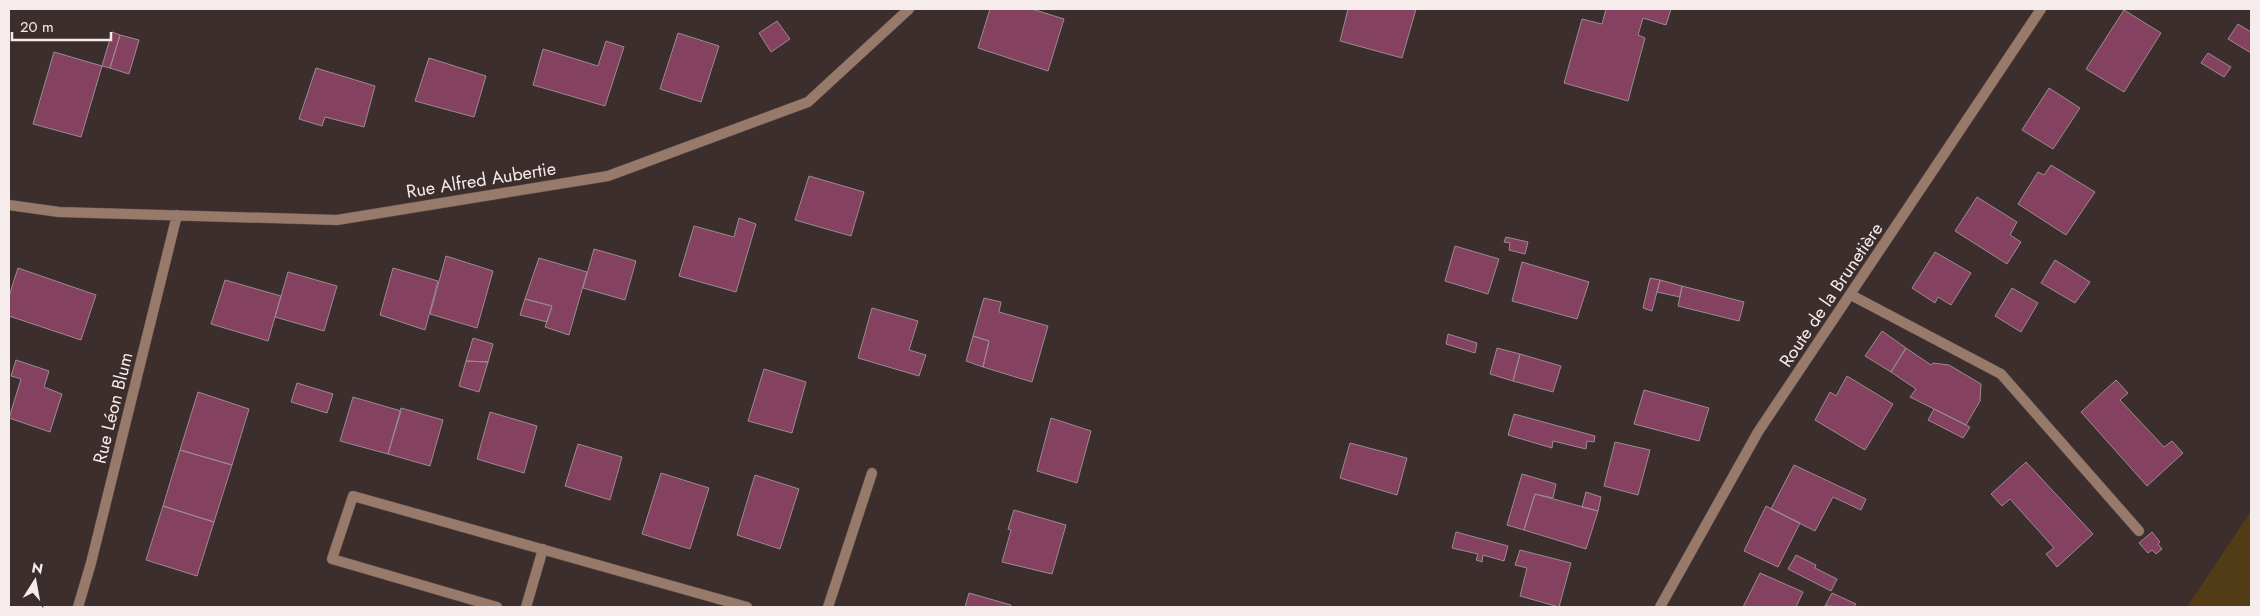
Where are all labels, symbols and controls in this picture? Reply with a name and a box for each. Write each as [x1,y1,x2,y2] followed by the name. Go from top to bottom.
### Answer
[12,10,111,42] scale bar
[20,16,54,38] text: 20 m
[404,155,558,205] street label: Rue Alfred Aubertie
[1773,218,1889,372] street label: Route de la Brunetière
[87,350,139,466] street label: Rue Léon Blum
[10,556,60,606] north arrow
[30,557,45,579] text: N

